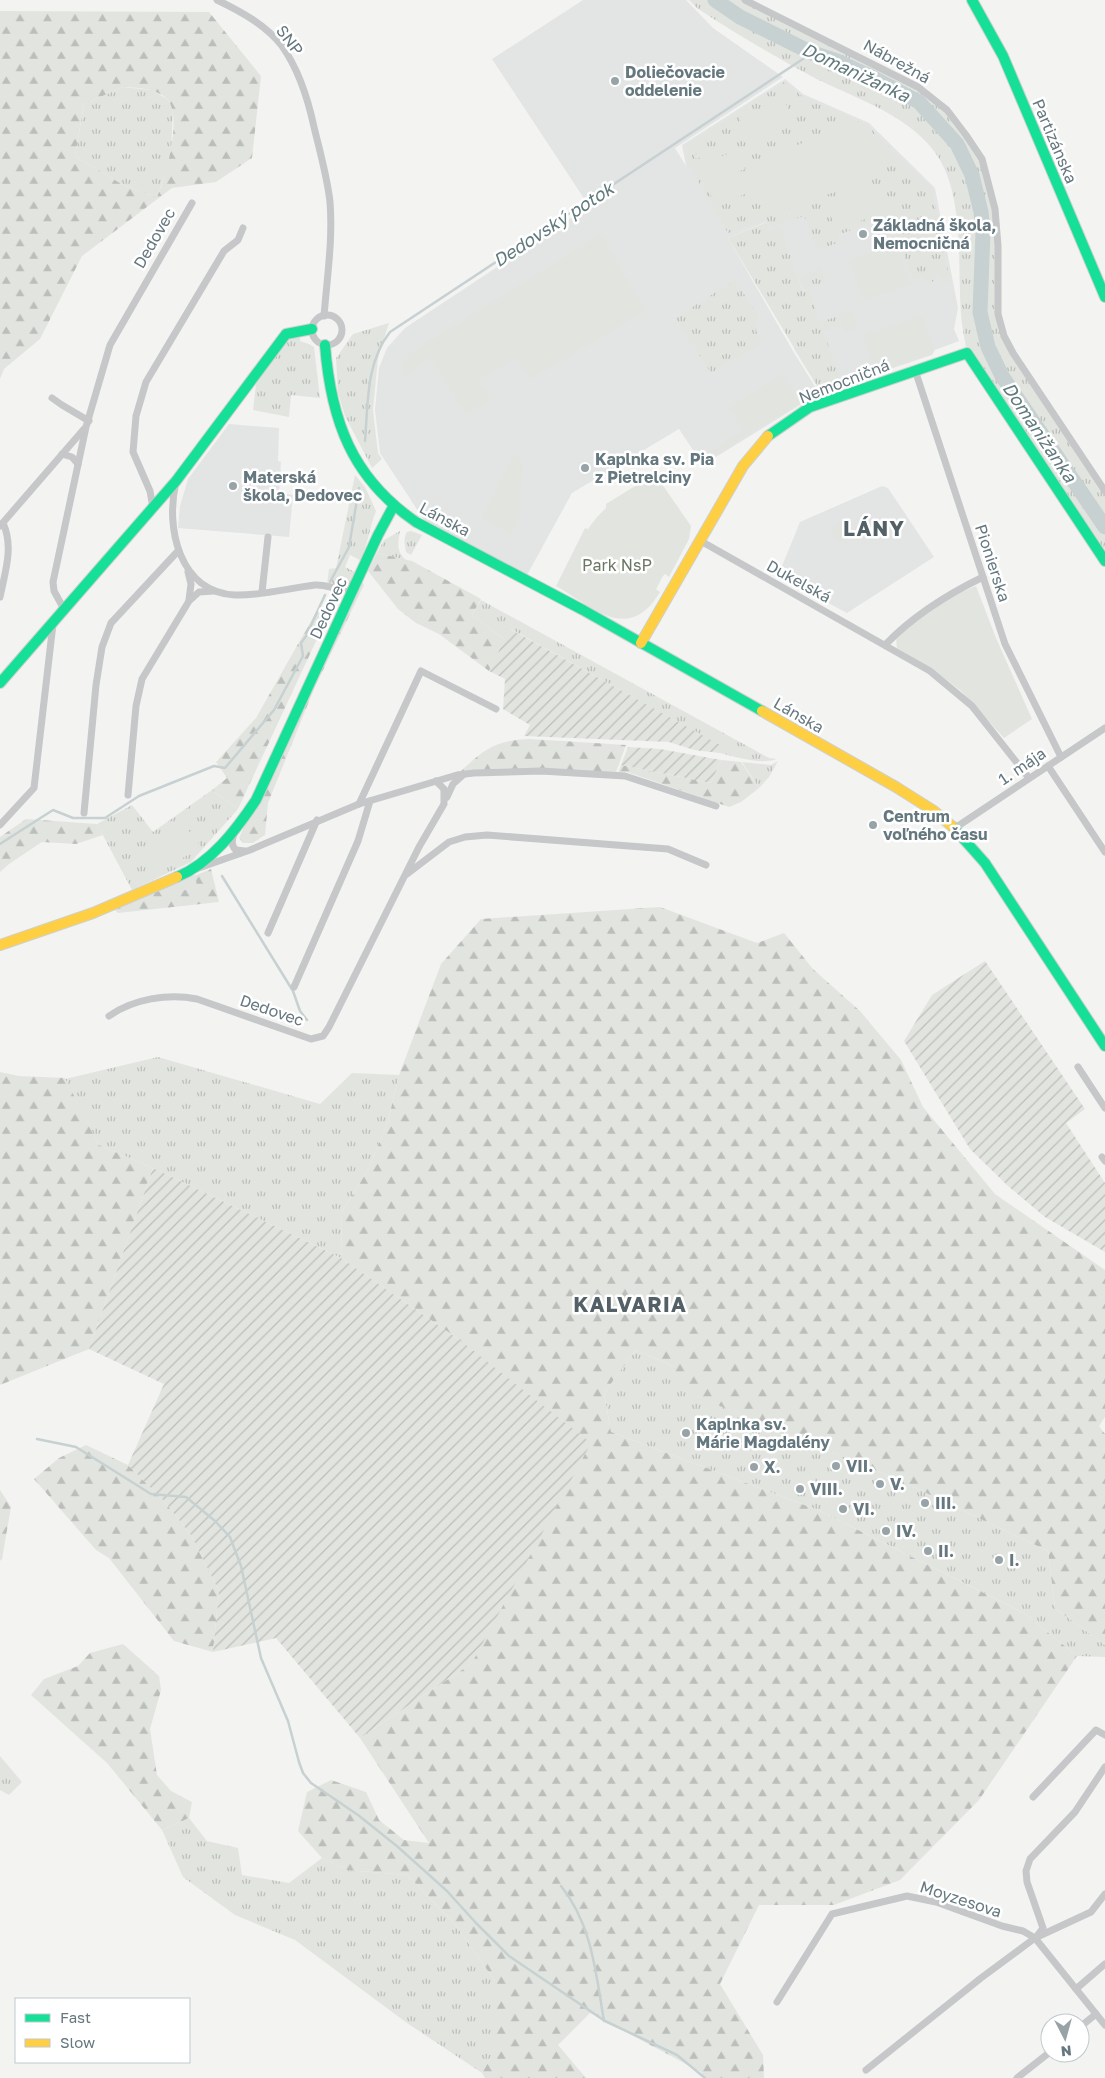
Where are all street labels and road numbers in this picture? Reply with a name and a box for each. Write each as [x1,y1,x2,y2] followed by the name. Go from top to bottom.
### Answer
[272,21,308,59] street label: SNP
[860,34,934,88] street label: Nábrežná
[1028,96,1082,186] street label: Partizánska
[129,204,179,272] street label: Dedovec
[796,355,892,407] street label: Nemocničná
[416,497,474,541] street label: Lánska
[971,522,1015,604] street label: Pionierska
[763,555,835,607] street label: Dukelská
[305,574,351,642] street label: Dedovec
[770,693,828,737] street label: Lánska
[994,743,1050,789] street label: 1. mája
[237,990,307,1030] street label: Dedovec
[918,1876,1004,1922] street label: Moyzesova

